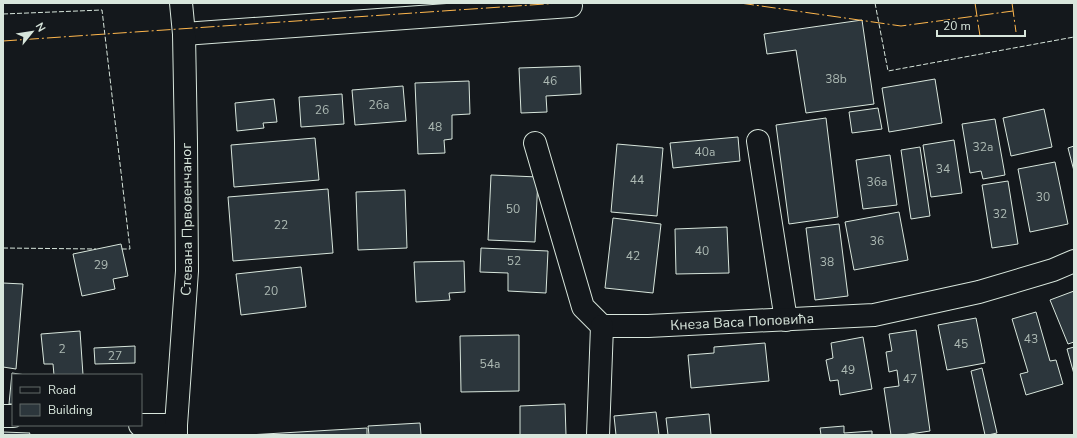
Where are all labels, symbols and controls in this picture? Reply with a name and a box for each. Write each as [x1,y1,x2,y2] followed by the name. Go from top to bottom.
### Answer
[12,12,52,52] north arrow
[937,12,1025,38] scale bar
[943,18,971,34] text: 20 m
[32,20,49,35] text: N
[825,71,847,87] house number: 38b
[543,73,557,89] house number: 46
[369,97,389,113] house number: 26a
[315,102,329,118] house number: 26
[428,119,442,135] house number: 48
[973,139,993,155] house number: 32a
[176,143,197,297] street label: Стевана Првовенчаног
[695,144,715,160] house number: 40a
[936,161,950,177] house number: 34
[630,172,644,188] house number: 44
[867,174,887,190] house number: 36a
[1036,189,1050,205] house number: 30
[506,201,520,217] house number: 50
[993,206,1007,222] house number: 32
[274,217,288,233] house number: 22
[870,233,884,249] house number: 36
[695,243,709,259] house number: 40
[626,248,640,264] house number: 42
[507,253,521,269] house number: 52
[820,254,834,270] house number: 38
[94,257,108,273] house number: 29
[264,283,278,299] house number: 20
[670,308,814,334] street label: Кнеза Васа Поповића
[1024,331,1038,347] house number: 43
[954,336,968,352] house number: 45
[58,341,66,357] house number: 2
[108,348,122,364] house number: 27
[480,356,500,372] house number: 54a
[841,362,855,378] house number: 49
[903,371,917,387] house number: 47
[12,374,142,426] legend
[48,382,76,398] text: Road
[48,402,93,418] text: Building

